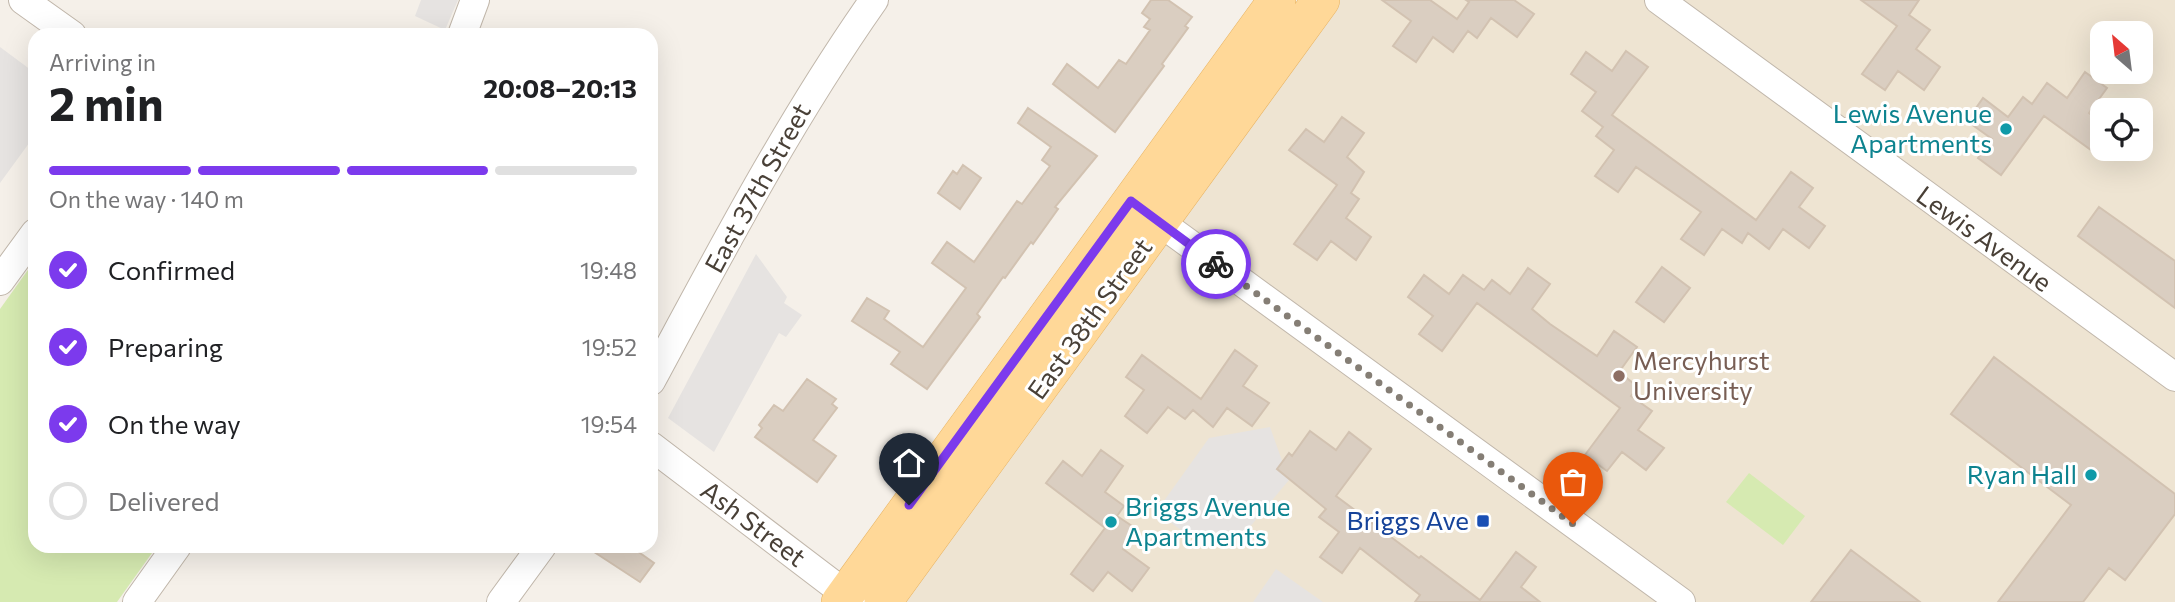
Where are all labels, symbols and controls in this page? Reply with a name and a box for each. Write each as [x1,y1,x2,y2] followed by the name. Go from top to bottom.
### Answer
[2090,21,2152,84] north arrow
[2090,21,2153,161] map controls
[49,48,156,76] text: Arriving in
[483,72,637,103] text: 20:08–20:13
[49,74,164,130] text: 2 min
[697,97,816,277] street label: East 37th Street
[1833,97,1992,158] place label: Lewis Avenue Apartments
[2090,98,2153,161] button: locate
[1998,121,2014,137] marker: Lewis Avenue Apartments
[1911,178,2058,297] street label: Lewis Avenue
[49,185,244,213] text: On the way · 140 m
[1181,229,1251,299] courier
[1020,232,1157,405] street label: East 38th Street
[1197,245,1235,283] icon: bike
[49,251,87,289] icon: check
[108,254,235,285] text: Confirmed
[580,256,637,284] text: 19:48
[49,328,87,366] icon: check
[108,331,223,362] text: Preparing
[582,333,637,361] text: 19:52
[1633,344,1770,405] place label: Mercyhurst University
[1611,368,1627,384] marker: Mercyhurst University
[49,405,87,443] icon: check
[108,408,241,439] text: On the way
[581,410,637,438] text: 19:54
[879,433,939,505] pin
[890,444,928,482] icon: home
[1543,452,1603,524] pin
[1967,458,2077,489] place label: Ryan Hall
[1554,463,1592,501] icon: bag
[2083,467,2099,483] marker: Ryan Hall
[695,473,812,572] street label: Ash Street
[108,485,219,516] text: Delivered
[1125,490,1291,551] place label: Briggs Avenue Apartments
[1347,504,1469,535] place label: Briggs Ave
[1475,513,1491,529] marker: Briggs Ave
[1103,514,1119,530] marker: Briggs Avenue Apartments

